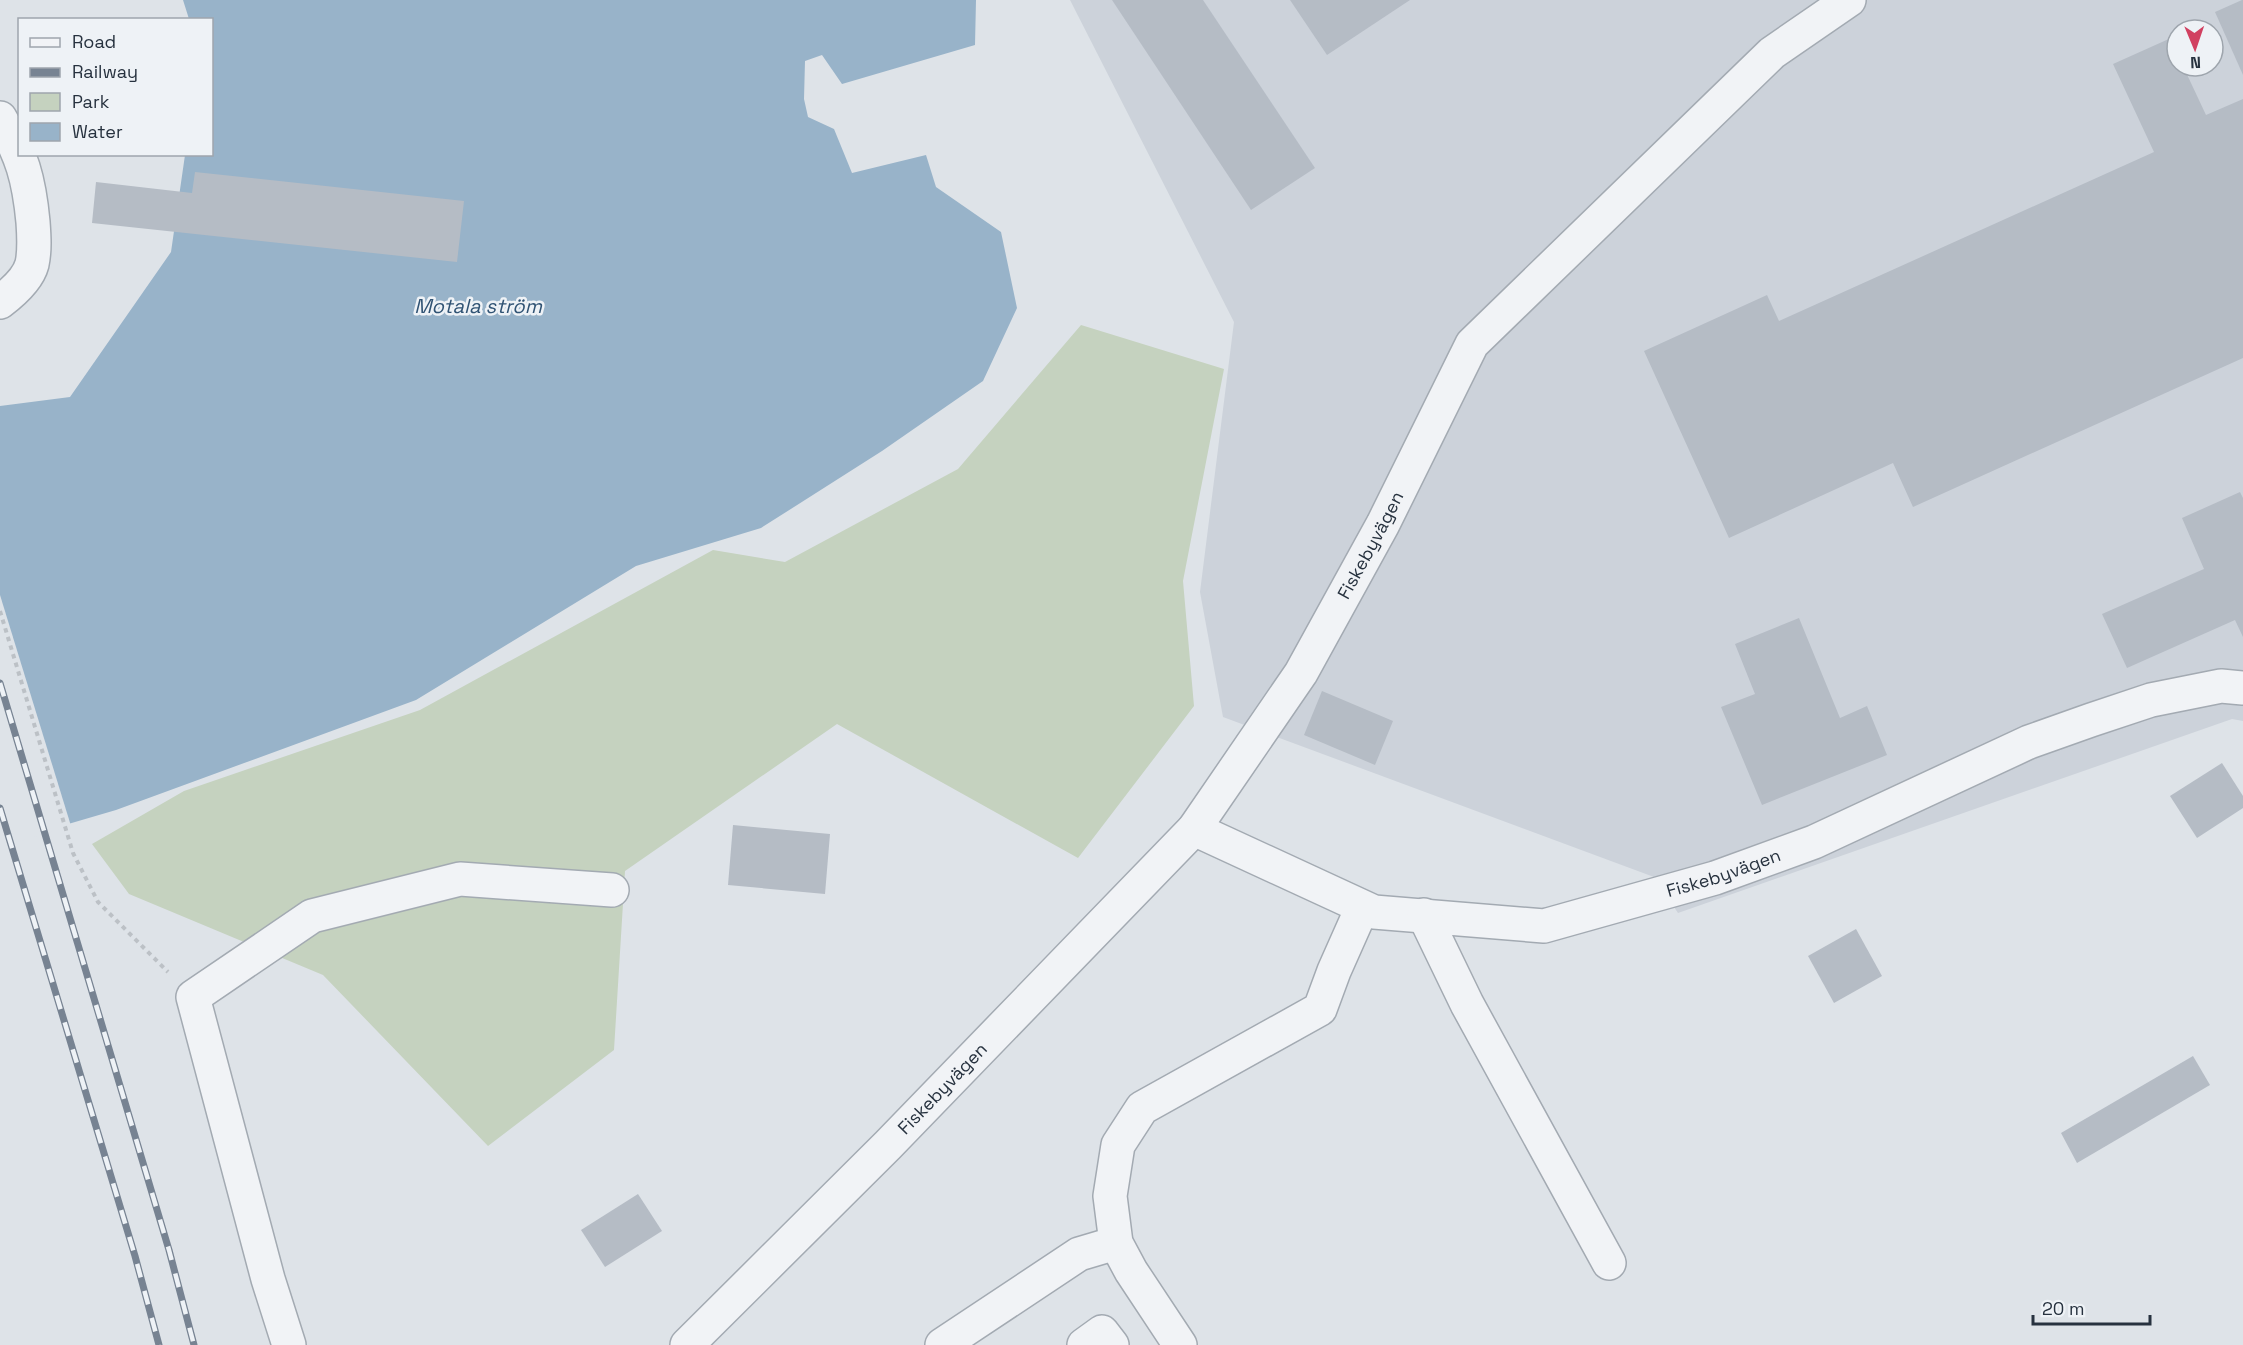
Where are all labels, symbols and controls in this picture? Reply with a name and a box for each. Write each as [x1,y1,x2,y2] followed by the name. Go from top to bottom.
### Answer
[18,18,213,156] legend
[2165,18,2225,78] north arrow
[72,30,116,53] text: Road
[2190,52,2201,73] text: N
[72,60,138,83] text: Railway
[72,90,110,113] text: Park
[72,120,123,143] text: Water
[414,293,543,319] water label: Motala ström
[1332,487,1408,603] street label: Fiskebyvägen
[1664,843,1784,902] street label: Fiskebyvägen
[893,1038,992,1139] street label: Fiskebyvägen
[2033,1288,2150,1326] scale bar
[2042,1297,2085,1320] text: 20 m

